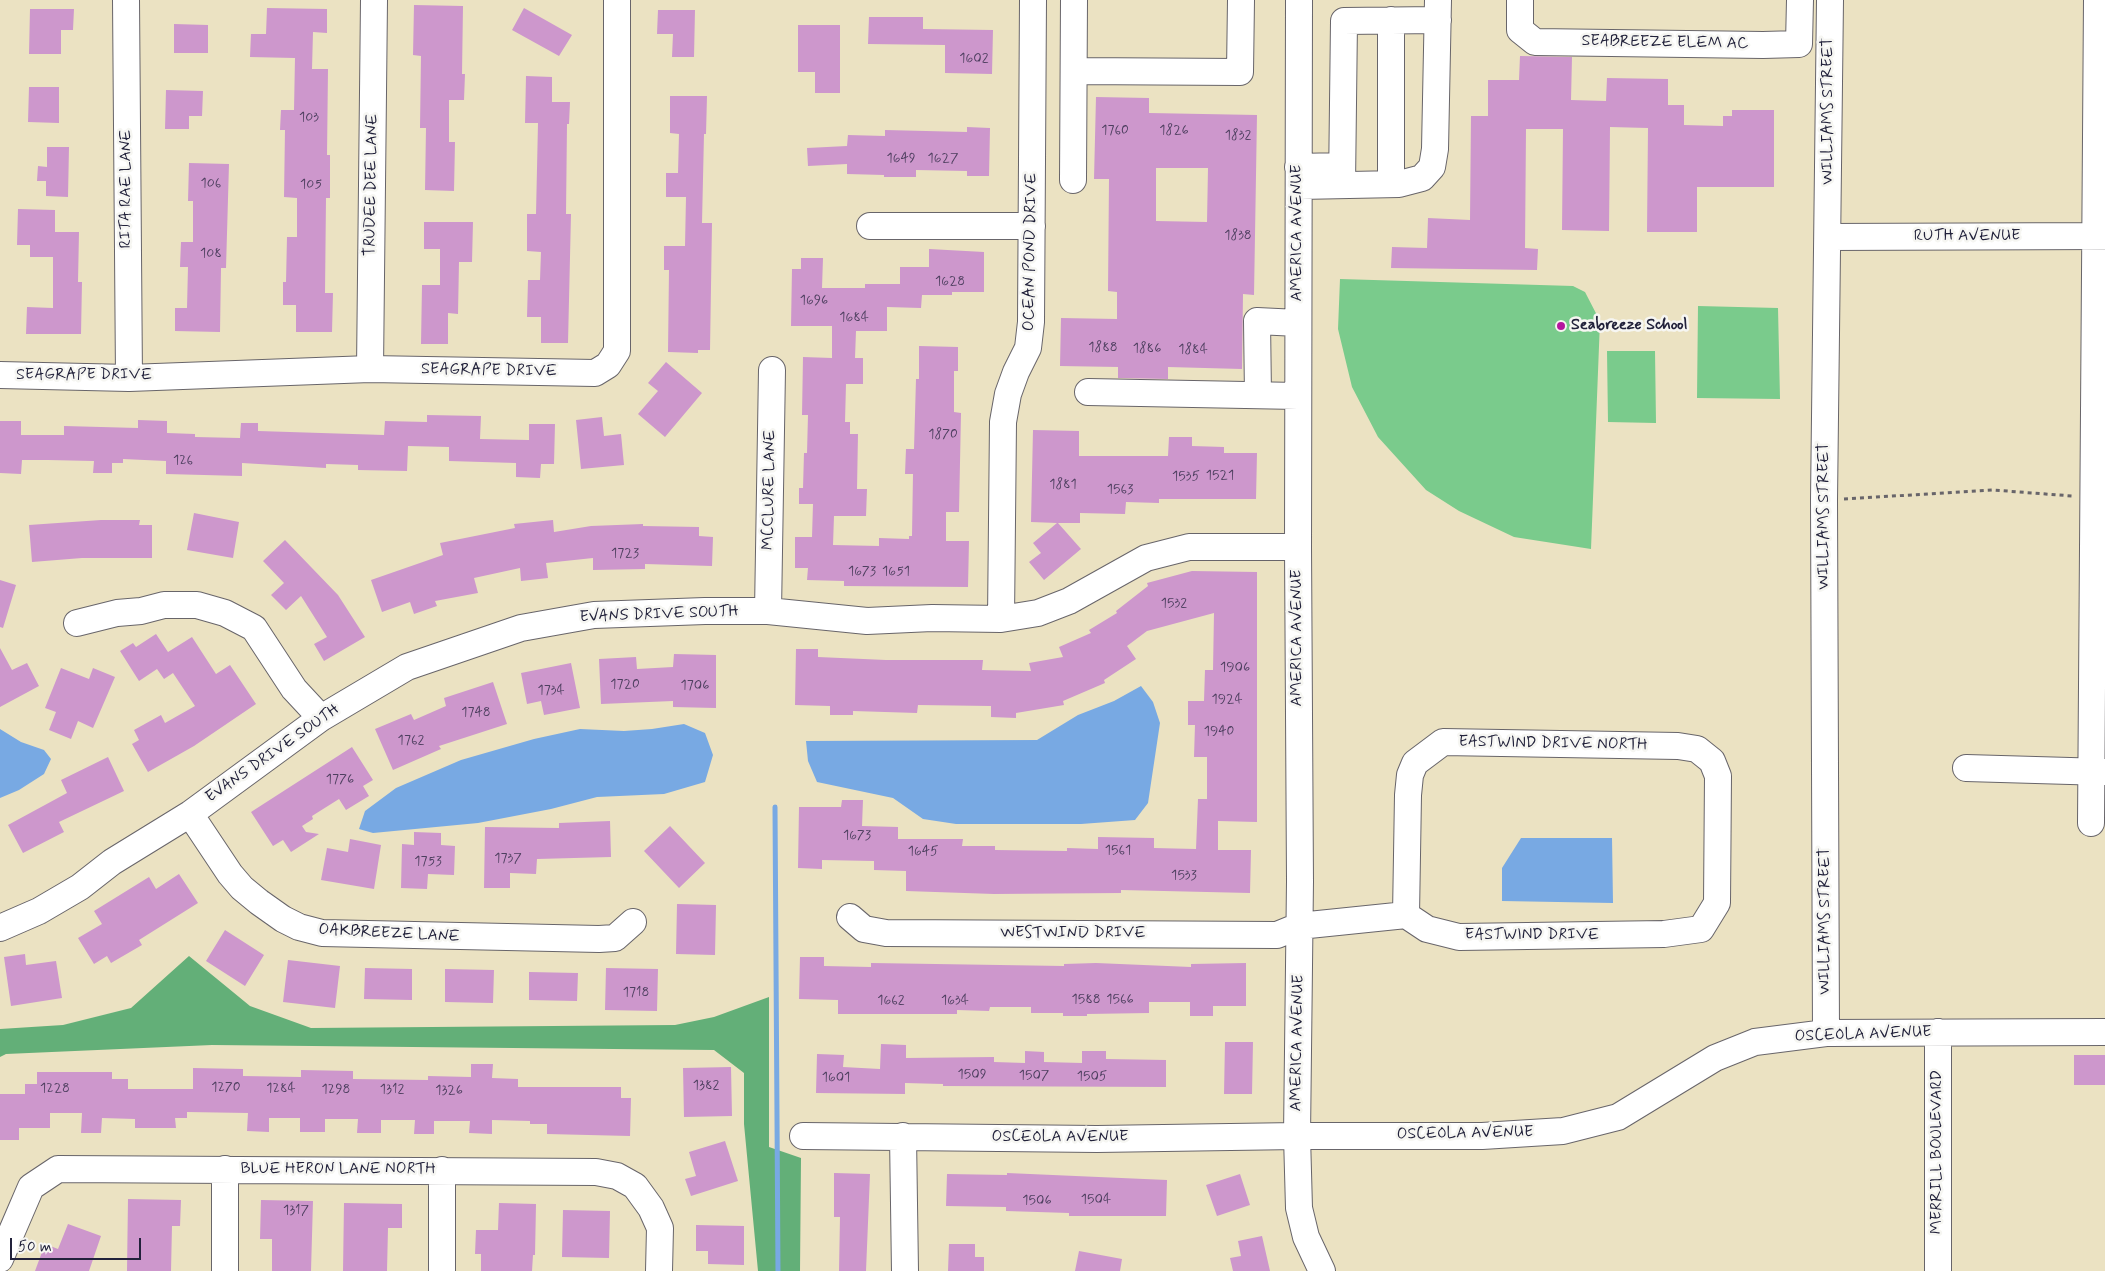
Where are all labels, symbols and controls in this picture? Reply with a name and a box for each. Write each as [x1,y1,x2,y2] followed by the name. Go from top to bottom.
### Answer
[1581,32,1749,54] street label: SEABREEZE ELEM AC
[1819,37,1839,185] street label: WILLIAMS STREET
[959,51,989,67] house number: 1602
[299,110,319,126] house number: 103
[361,114,383,256] street label: TRUDEE DEE LANE
[1101,123,1129,139] house number: 1760
[1159,123,1189,139] house number: 1826
[1225,128,1251,144] house number: 1832
[117,130,137,248] street label: RITA RAE LANE
[886,151,916,167] house number: 1649
[928,151,958,167] house number: 1627
[1288,164,1308,302] street label: AMERICA AVENUE
[1020,173,1042,331] street label: OCEAN POND DRIVE
[201,176,221,192] house number: 106
[300,177,322,193] house number: 105
[1914,227,2020,247] street label: RUTH AVENUE
[1224,228,1252,244] house number: 1838
[200,246,222,262] house number: 108
[935,274,965,290] house number: 1628
[800,293,828,309] house number: 1696
[839,310,869,326] house number: 1684
[1571,316,1688,336] place label: Seabreeze School
[1555,320,1567,332] marker: Seabreeze School
[1088,340,1118,356] house number: 1888
[1133,341,1161,357] house number: 1886
[1178,342,1208,358] house number: 1884
[421,360,557,382] street label: SEAGRAPE DRIVE
[16,366,152,386] street label: SEAGRAPE DRIVE
[928,427,958,443] house number: 1870
[759,430,781,550] street label: MCCLURE LANE
[1815,442,1835,590] street label: WILLIAMS STREET
[173,453,193,469] house number: 126
[1206,468,1234,484] house number: 1521
[1172,469,1200,485] house number: 1535
[1049,477,1077,493] house number: 1881
[1107,482,1133,498] house number: 1563
[611,546,639,562] house number: 1723
[848,564,876,580] house number: 1673
[882,564,910,580] house number: 1651
[1288,569,1308,707] street label: AMERICA AVENUE
[1161,596,1187,612] house number: 1532
[579,603,739,627] street label: EVANS DRIVE SOUTH
[1220,660,1250,676] house number: 1906
[610,677,640,693] house number: 1720
[681,678,709,694] house number: 1706
[537,683,565,699] house number: 1734
[1211,692,1243,708] house number: 1924
[202,701,344,807] street label: EVANS DRIVE SOUTH
[461,705,491,721] house number: 1748
[1204,724,1234,740] house number: 1940
[398,733,424,749] house number: 1762
[1458,733,1648,755] street label: EASTWIND DRIVE NORTH
[326,772,354,788] house number: 1776
[843,828,871,844] house number: 1673
[1105,843,1131,859] house number: 1561
[908,844,938,860] house number: 1645
[1816,847,1836,995] street label: WILLIAMS STREET
[494,851,522,867] house number: 1737
[414,854,442,870] house number: 1753
[1171,868,1197,884] house number: 1533
[318,921,460,947] street label: OAKBREEZE LANE
[1000,924,1146,944] street label: WESTWIND DRIVE
[1465,926,1599,946] street label: EASTWIND DRIVE
[1287,974,1309,1112] street label: AMERICA AVENUE
[623,985,649,1001] house number: 1718
[1071,992,1101,1008] house number: 1588
[1106,992,1134,1008] house number: 1566
[877,993,905,1009] house number: 1662
[941,993,969,1009] house number: 1634
[1794,1023,1932,1047] street label: OSCEOLA AVENUE
[957,1067,987,1083] house number: 1509
[1019,1068,1049,1084] house number: 1507
[1077,1069,1107,1085] house number: 1505
[822,1070,850,1086] house number: 1601
[1928,1070,1948,1234] street label: MERRILL BOULEVARD
[693,1078,719,1094] house number: 1382
[211,1080,241,1096] house number: 1270
[40,1081,70,1097] house number: 1228
[266,1081,296,1097] house number: 1284
[322,1082,350,1098] house number: 1298
[380,1082,404,1098] house number: 1312
[435,1083,463,1099] house number: 1326
[1396,1123,1534,1145] street label: OSCEOLA AVENUE
[992,1128,1128,1148] street label: OSCEOLA AVENUE
[240,1160,436,1180] street label: BLUE HERON LANE NORTH
[1081,1192,1111,1208] house number: 1504
[1022,1193,1052,1209] house number: 1506
[283,1203,309,1219] house number: 1317
[12,1228,144,1260] scale bar
[18,1237,52,1257] text: 50 m

